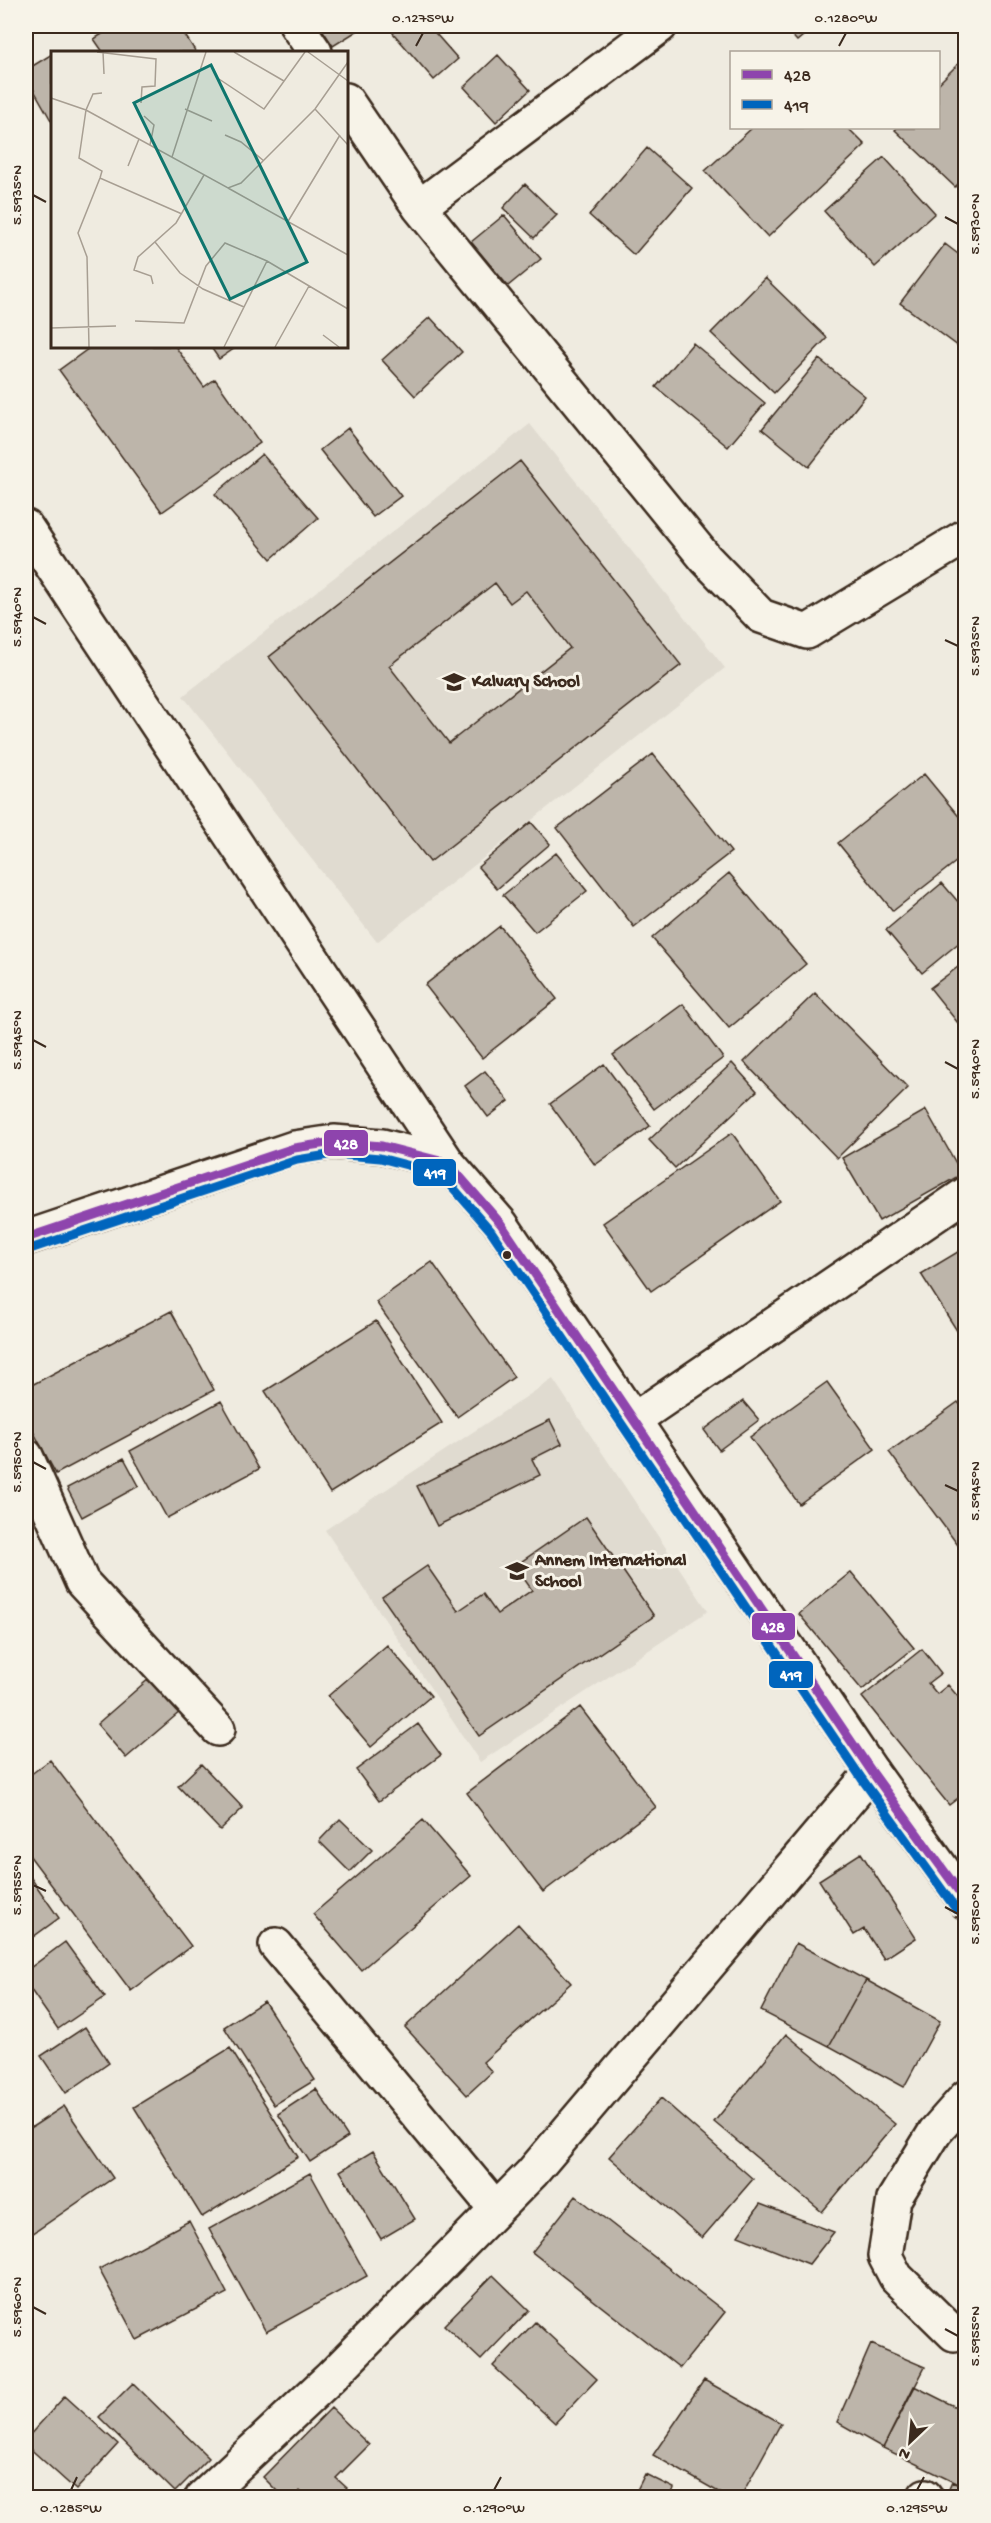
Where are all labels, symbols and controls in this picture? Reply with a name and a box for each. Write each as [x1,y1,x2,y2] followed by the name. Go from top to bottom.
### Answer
[392,10,454,28] text: 0.1275°W
[815,10,878,28] text: 0.1280°W
[51,51,348,348] inset map
[730,51,940,129] legend
[784,67,811,88] text: 428
[784,97,809,118] text: 419
[9,165,27,225] text: 5.5935°N
[967,193,985,254] text: 5.5930°N
[9,587,27,647] text: 5.5940°N
[967,616,985,676] text: 5.5935°N
[441,669,467,695] school or university icon: Kalvary School
[471,672,580,693] place label: Kalvary School
[9,1010,27,1070] text: 5.5945°N
[967,1039,985,1099] text: 5.5940°N
[323,1129,369,1157] line badge: 428
[333,1137,358,1156] text: 428
[412,1158,457,1187] line badge: 419
[423,1166,446,1185] text: 419
[501,1249,513,1261] unlabelled marker
[9,1431,27,1492] text: 5.5950°N
[967,1461,985,1521] text: 5.5945°N
[534,1551,687,1593] place label: Annem International School
[504,1558,530,1584] school or university icon: Annem International School
[751,1612,796,1641] line badge: 428
[760,1620,785,1639] text: 428
[768,1660,814,1689] line badge: 419
[779,1668,802,1687] text: 419
[9,1855,27,1915] text: 5.5955°N
[967,1883,985,1944] text: 5.5950°N
[9,2276,27,2337] text: 5.5960°N
[967,2306,985,2366] text: 5.5955°N
[880,2412,940,2472] north arrow
[896,2441,914,2463] text: N
[40,2500,102,2518] text: 0.1285°W
[463,2500,525,2518] text: 0.1290°W
[886,2500,948,2518] text: 0.1295°W

